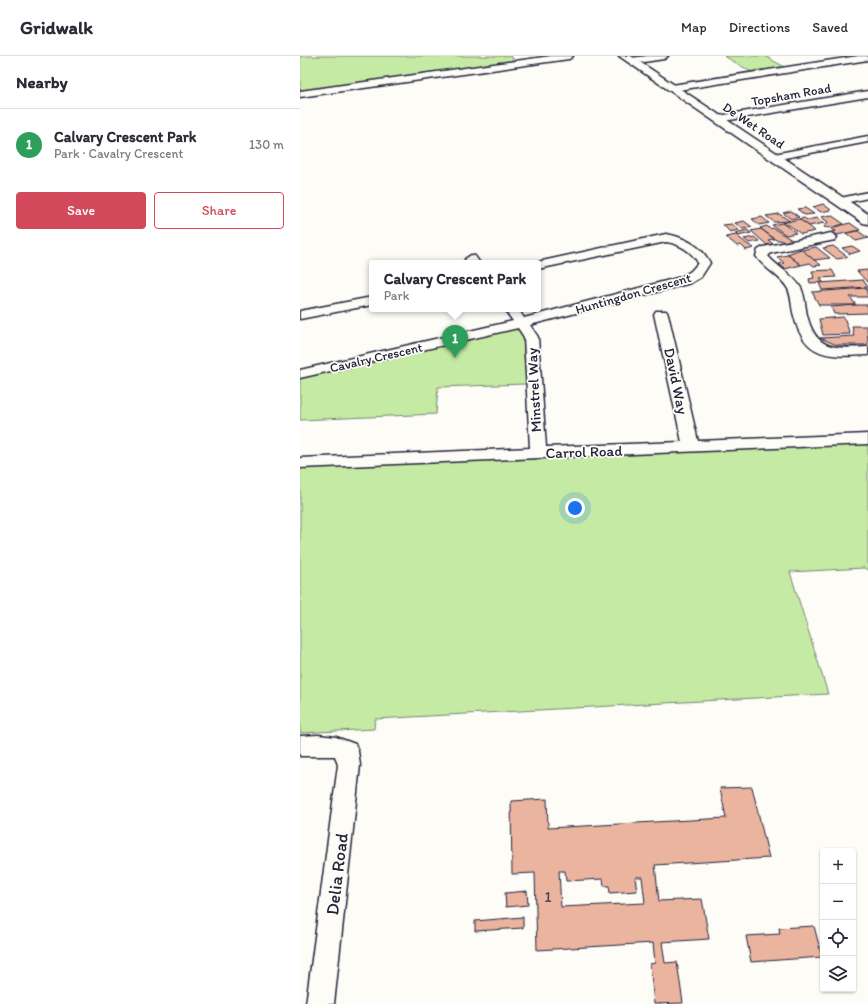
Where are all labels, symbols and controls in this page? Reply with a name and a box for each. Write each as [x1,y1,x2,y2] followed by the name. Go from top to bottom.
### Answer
[20,16,93,39] text: Gridwalk
[681,19,707,36] text: Map
[729,19,790,36] text: Directions
[812,19,848,36] text: Saved
[16,72,68,92] text: Nearby
[750,80,832,109] street label: Topsham Road
[720,99,787,152] street label: De Wet Road
[54,128,196,146] text: Calvary Crescent Park
[26,137,32,152] text: 1
[249,137,284,152] text: 130 m
[54,146,183,161] text: Park · Cavalry Crescent
[16,192,146,229] button: Save
[154,192,284,229] button: Share
[369,260,541,312] popup
[384,270,526,288] text: Calvary Crescent Park
[574,270,693,317] street label: Huntingdon Crescent
[384,288,409,303] text: Park
[442,325,468,358] pin: 1
[328,339,424,375] street label: Cavalry Crescent
[660,346,692,416] street label: David Way
[523,347,545,433] street label: Minstrel Way
[545,442,624,462] street label: Carrol Road
[565,498,585,518] your location
[321,832,353,916] street label: Delia Road
[820,848,856,992] map controls
[820,848,856,884] button: +
[820,884,856,920] button: −
[544,887,552,906] house number: 1
[820,920,856,956] button: locate
[820,956,856,992] button: layers

